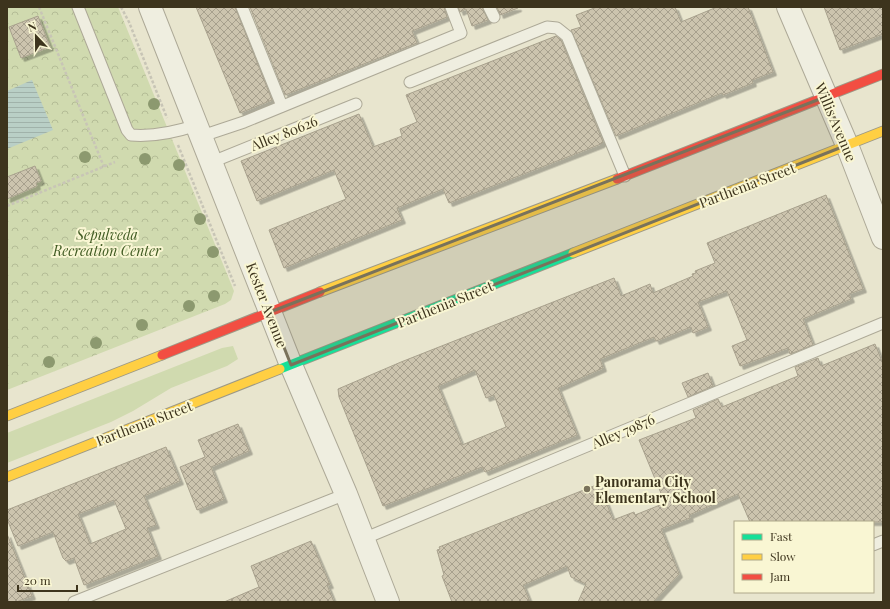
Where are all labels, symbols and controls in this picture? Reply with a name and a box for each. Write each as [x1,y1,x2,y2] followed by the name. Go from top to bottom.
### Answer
[16,16,56,56] north arrow
[26,18,39,35] text: N
[810,79,861,164] street label: Willis Avenue
[247,111,320,155] street label: Alley 80626
[696,157,799,212] street label: Parthenia Street
[52,225,162,260] park label: Sepulveda Recreation Center
[242,260,292,350] street label: Kester Avenue
[394,276,497,332] street label: Parthenia Street
[93,395,196,450] street label: Parthenia Street
[588,409,657,453] street label: Alley 79876
[595,472,716,507] place label: Panorama City Elementary School
[582,484,592,494] marker: Panorama City Elementary School
[734,521,874,593] legend
[770,528,793,544] text: Fast
[770,548,796,564] text: Slow
[18,567,77,593] scale bar
[769,568,791,584] text: Jam
[24,572,51,588] text: 20 m

